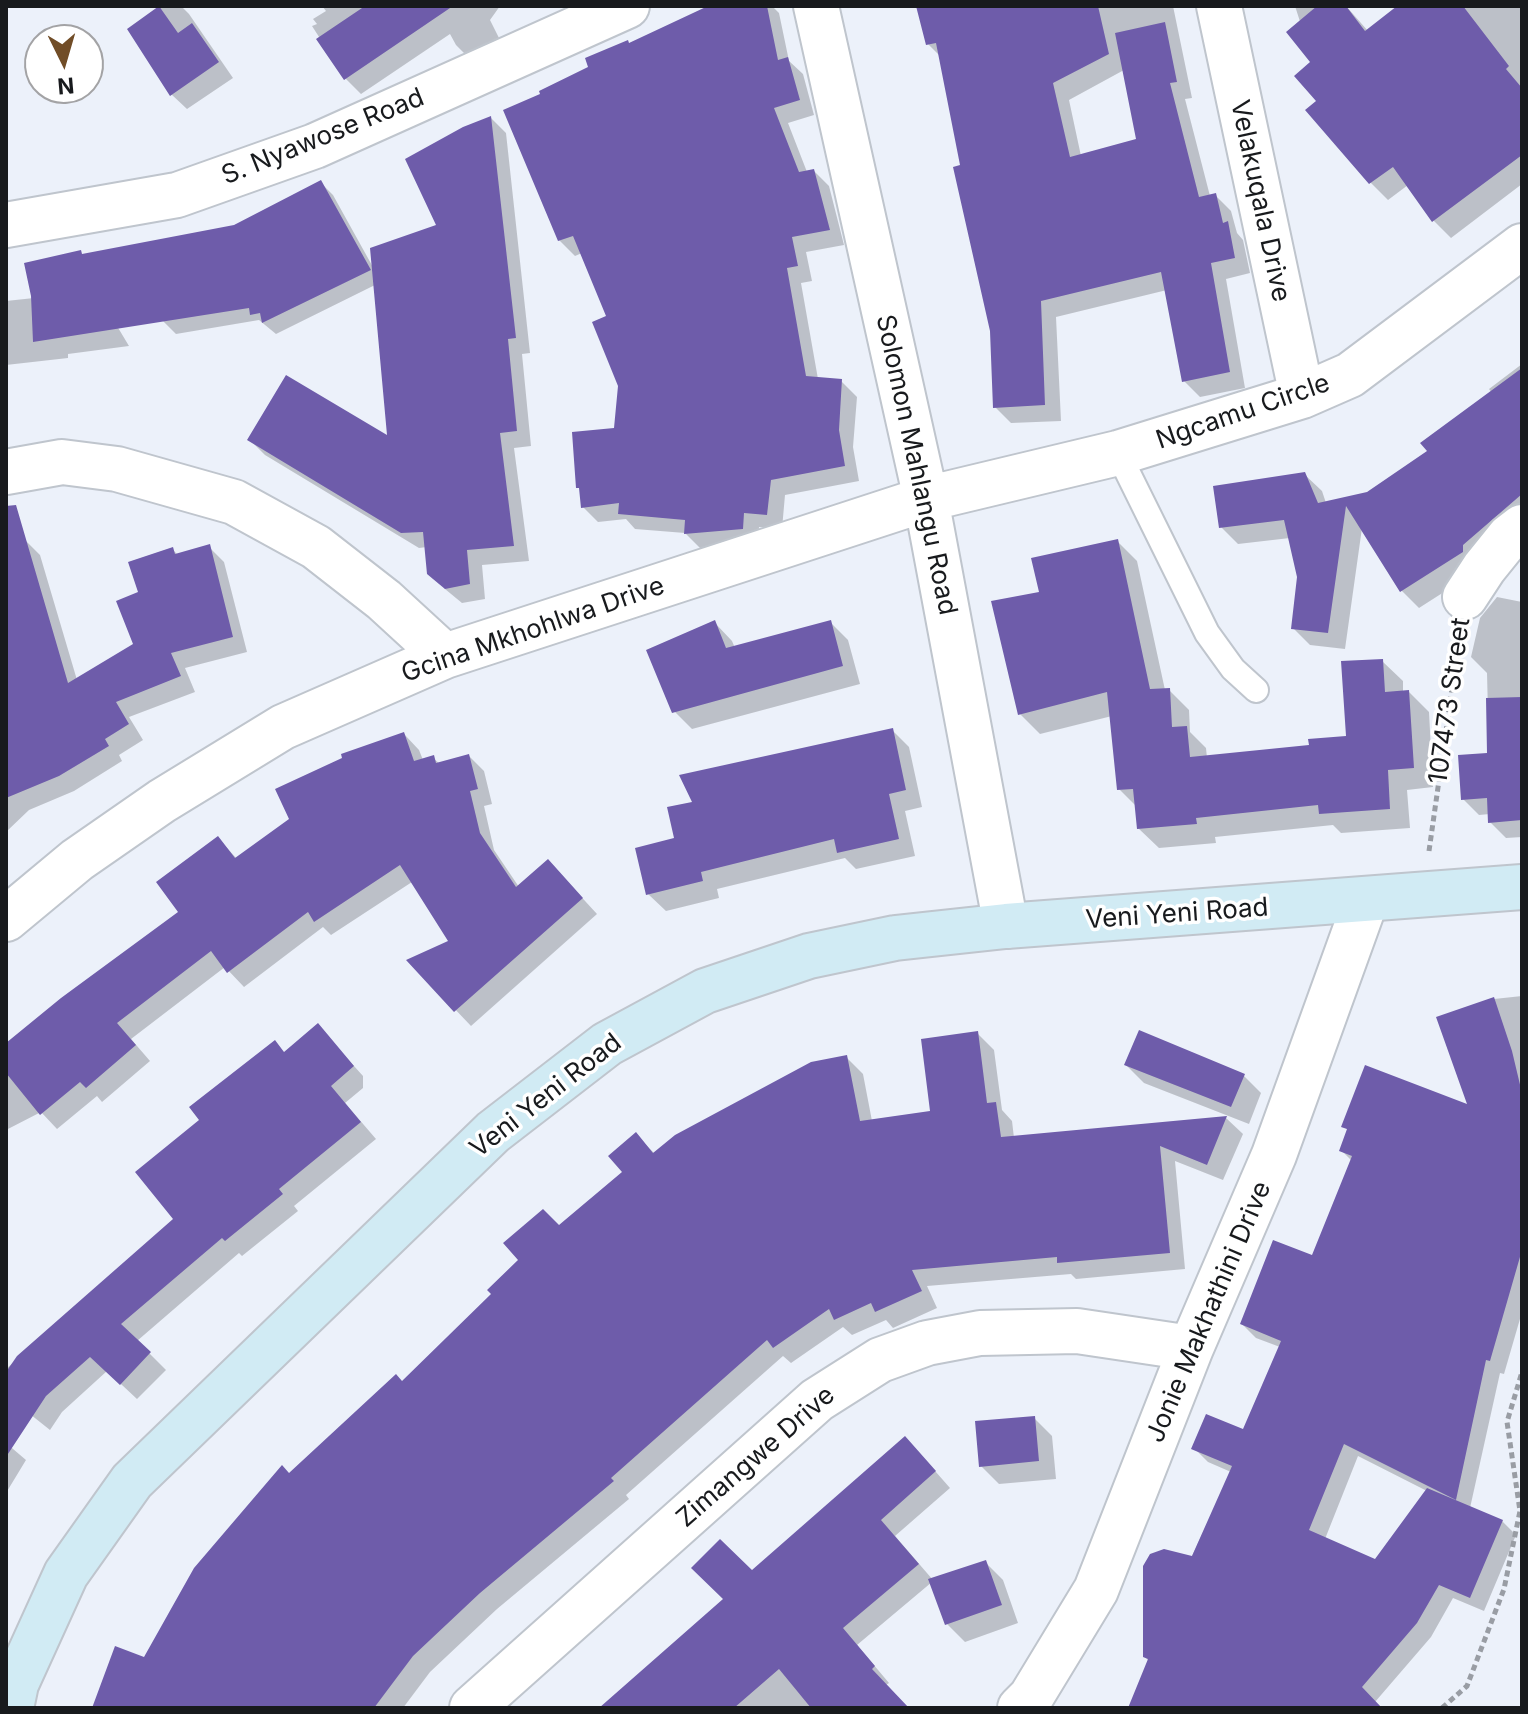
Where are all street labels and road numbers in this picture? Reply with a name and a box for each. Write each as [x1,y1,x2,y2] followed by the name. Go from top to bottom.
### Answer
[217,82,429,192] street label: S. Nyawose Road
[1223,97,1297,305] street label: Velakuqala Drive
[869,312,963,618] street label: Solomon Mahlangu Road
[1152,368,1334,456] street label: Ngcamu Circle
[397,570,669,690] street label: Gcina Mkhohlwa Drive
[1423,616,1477,786] street label: 107473 Street
[1085,892,1269,936] street label: Veni Yeni Road
[464,1027,628,1165] street label: Veni Yeni Road
[1140,1177,1278,1447] street label: Jonie Makhathini Drive
[671,1380,841,1534] street label: Zimangwe Drive

